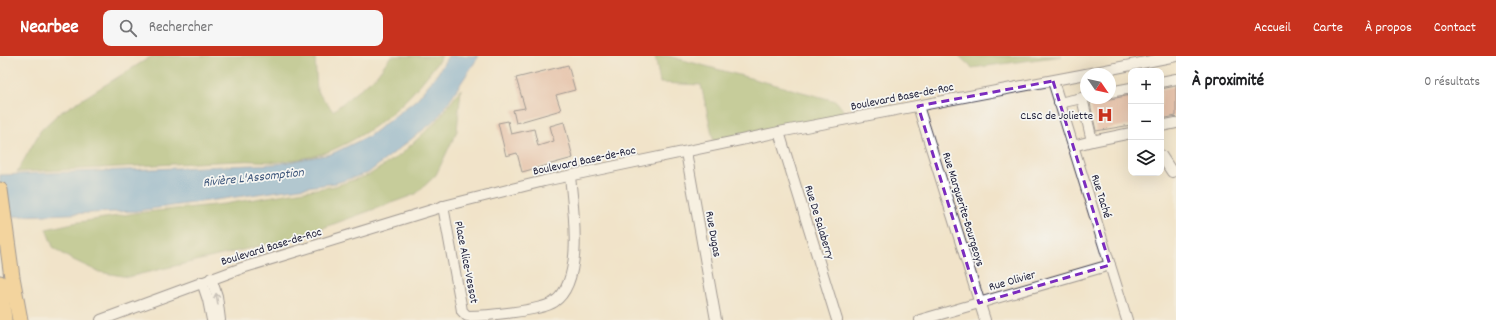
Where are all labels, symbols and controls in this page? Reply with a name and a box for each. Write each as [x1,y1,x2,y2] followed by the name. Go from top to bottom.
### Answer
[103,10,383,46] search box
[20,15,79,42] text: Nearbee
[117,17,139,39] icon: search
[149,17,213,39] text: Rechercher
[1254,18,1291,38] text: Accueil
[1313,18,1343,38] text: Carte
[1365,18,1412,38] text: À propos
[1434,18,1476,38] text: Contact
[1080,68,1116,104] north arrow
[1128,68,1164,176] map controls
[1128,68,1164,104] button: +
[1192,70,1264,94] text: À proximité
[1424,73,1480,92] text: 0 résultats
[849,79,955,116] street label: Boulevard Base-de-Roc
[1128,104,1164,140] button: −
[1096,106,1114,124] hospital icon: CLSC de Joliette
[1020,108,1093,125] place label: CLSC de Joliette
[1128,140,1164,176] button: layers
[531,142,637,181] street label: Boulevard Base-de-Roc
[937,150,988,269] street label: Rue Marguerite-Bourgeoys
[202,164,306,193] water label: Rivière L'Assomption
[1086,172,1115,220] street label: Rue Taché
[799,183,838,263] street label: Rue De Salaberry
[700,210,725,259] street label: Rue Dugas
[449,220,482,305] street label: Place Alice-Vessot
[219,224,324,271] street label: Boulevard Base-de-Roc
[987,267,1038,296] street label: Rue Olivier
[213,293,221,306] one-way arrow

